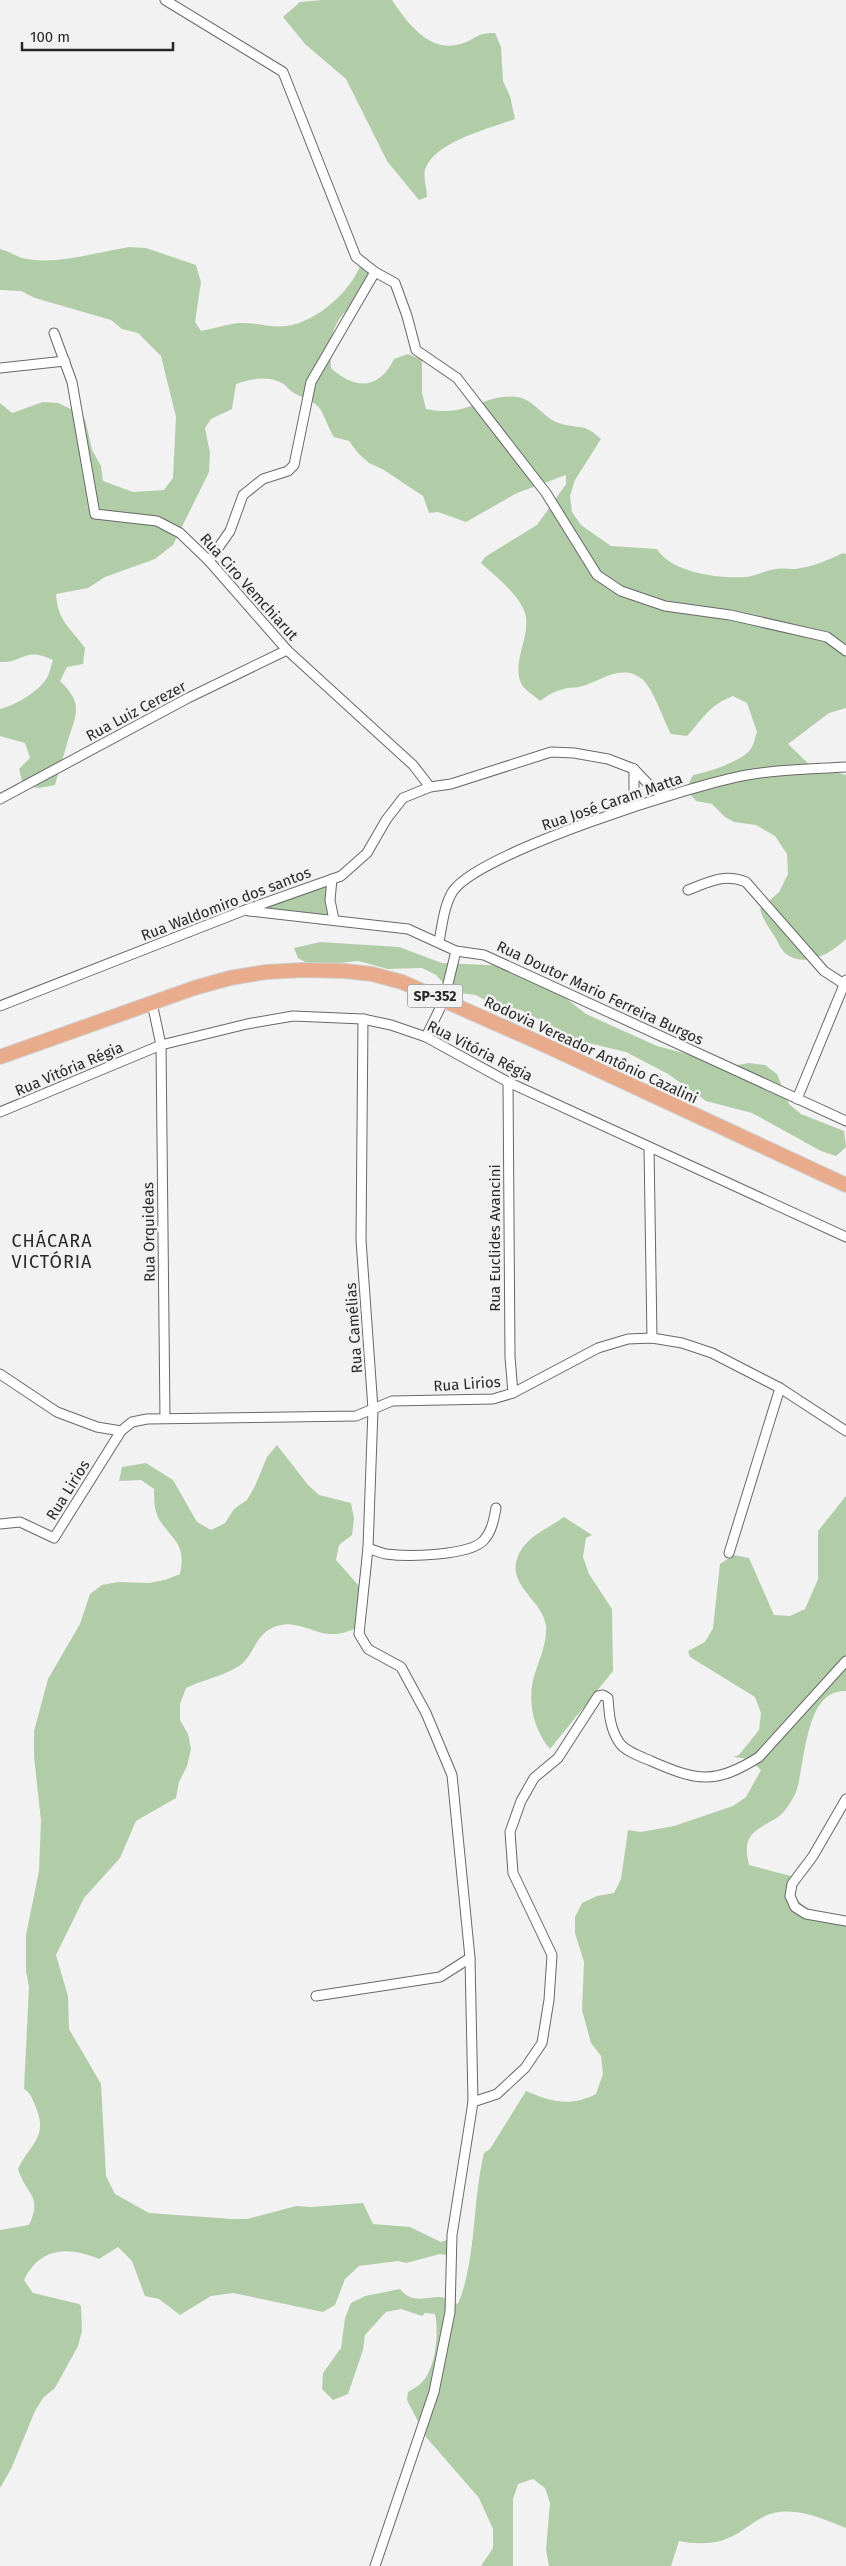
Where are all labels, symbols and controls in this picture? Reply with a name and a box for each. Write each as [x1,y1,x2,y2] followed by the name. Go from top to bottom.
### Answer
[22,20,174,52] scale bar
[30,28,70,46] text: 100 m
[196,530,302,645] street label: Rua Ciro Vemchiarut
[83,677,189,745] street label: Rua Luiz Cerezer
[539,769,685,835] street label: Rua José Caram Matta
[138,863,314,945] street label: Rua Waldomiro dos santos
[494,937,706,1049] street label: Rua Doutor Mario Ferreira Burgos
[408,984,462,1008] road number: SP-352
[481,992,701,1108] street label: Rodovia Vereador Antônio Cazalini
[424,1017,536,1085] street label: Rua Vitória Régia
[12,1038,126,1100] street label: Rua Vitória Régia
[486,1164,504,1312] street label: Rua Euclides Avancini
[139,1182,159,1282] street label: Rua Orquideas
[11,1229,93,1273] district label: CHÁCARA VICTÓRIA
[342,1282,366,1374] street label: Rua Camélias
[433,1373,501,1395] street label: Rua Lirios
[42,1457,94,1523] street label: Rua Lirios

